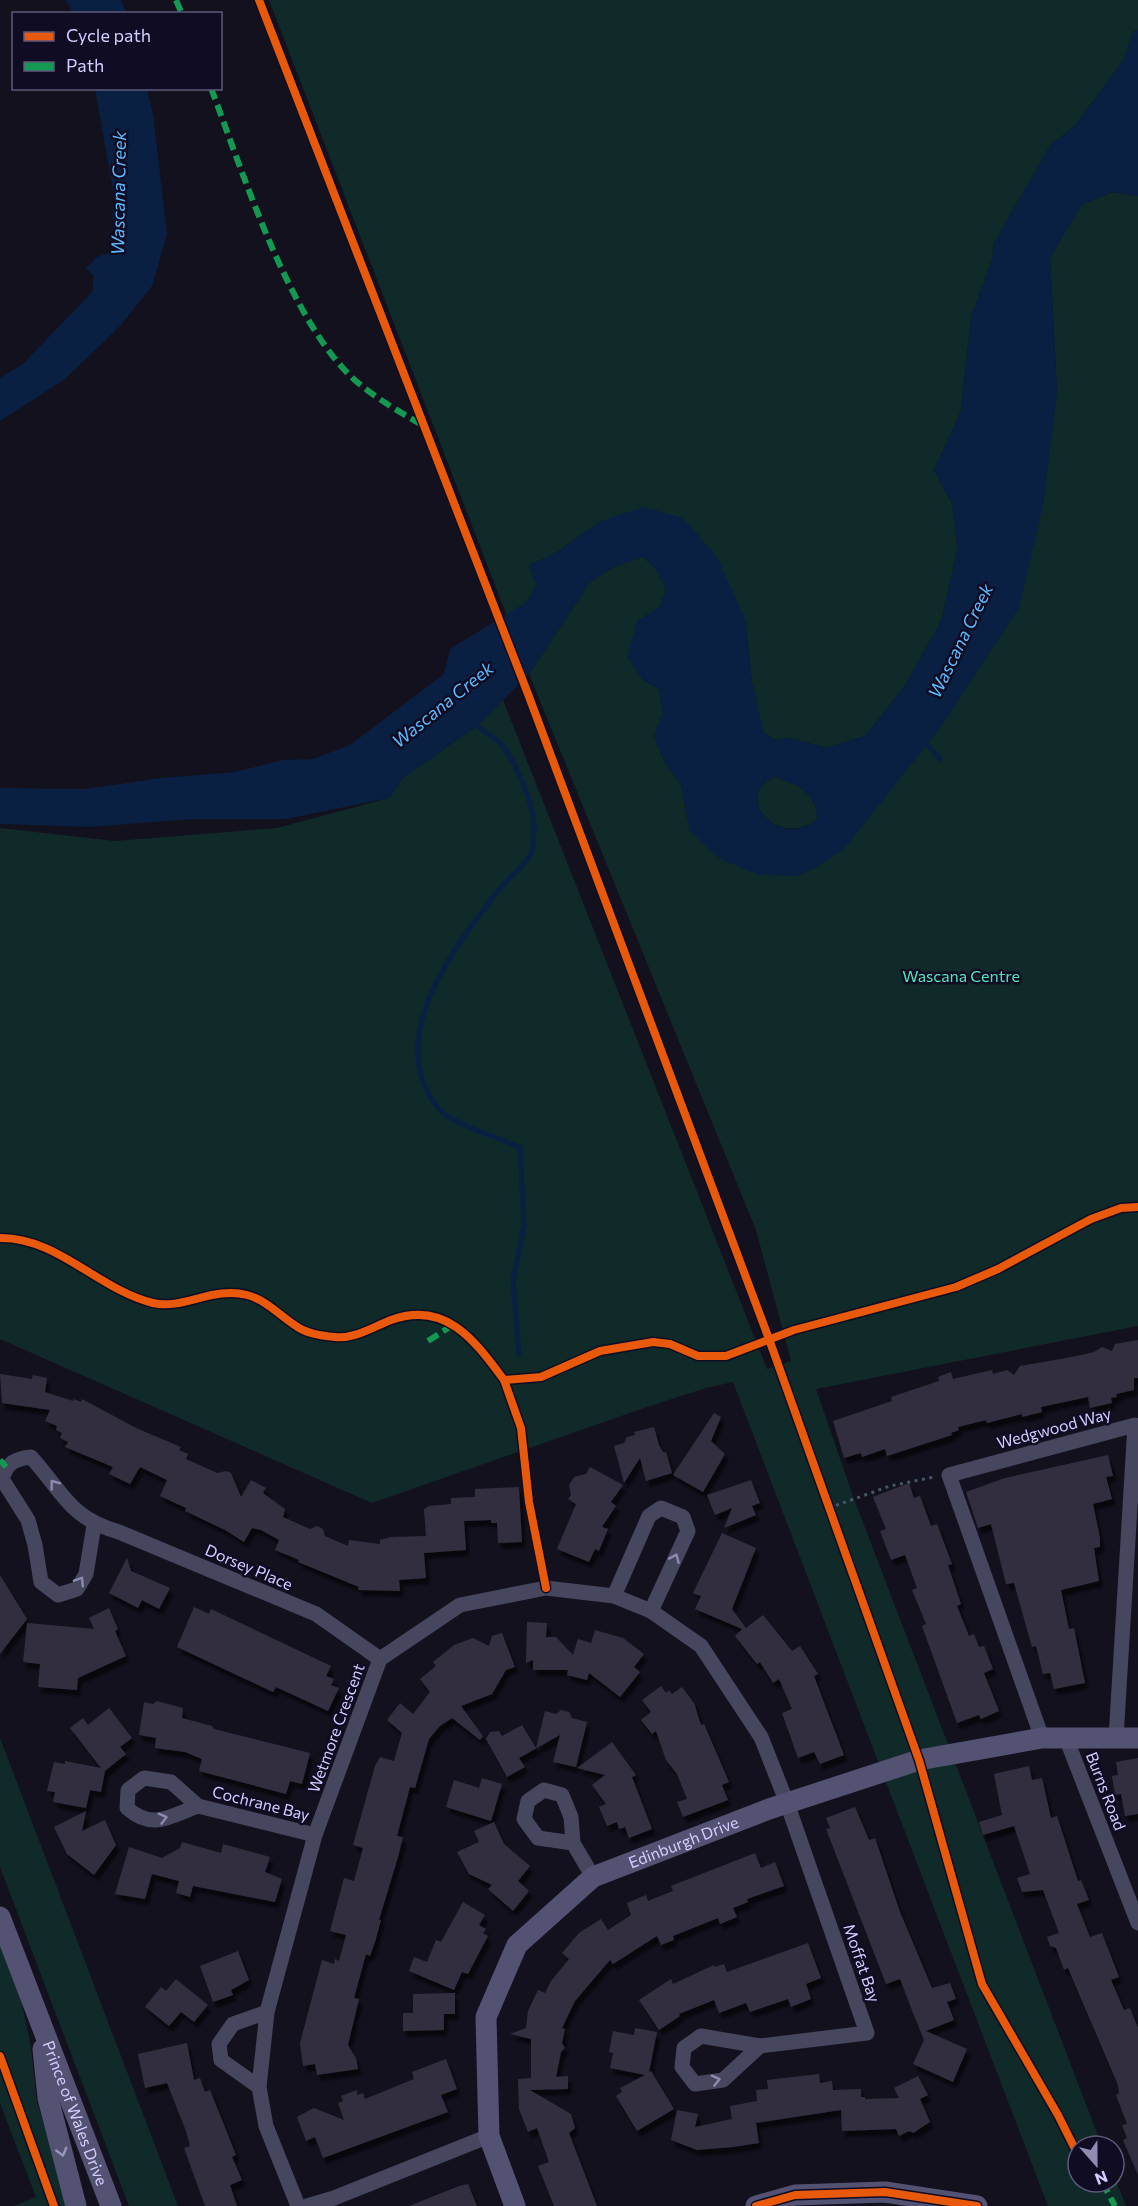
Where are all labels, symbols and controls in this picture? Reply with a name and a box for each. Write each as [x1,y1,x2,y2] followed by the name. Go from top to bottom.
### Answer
[12,12,222,90] legend
[66,24,151,46] text: Cycle path
[66,54,104,76] text: Path
[106,129,130,255] water label: Wascana Creek
[923,579,998,701] water label: Wascana Creek
[387,656,499,752] water label: Wascana Creek
[902,966,1020,985] park label: Wascana Centre
[995,1403,1113,1452] street label: Wedgwood Way
[50,1479,61,1490] one-way arrow
[203,1540,296,1593] street label: Dorsey Place
[668,1554,680,1565] one-way arrow
[73,1577,85,1587] one-way arrow
[303,1660,368,1795] street label: Wetmore Crescent
[1083,1749,1130,1833] street label: Burns Road
[210,1781,312,1824] street label: Cochrane Bay
[625,1812,741,1871] street label: Edinburgh Drive
[157,1813,168,1825] one-way arrow
[840,1921,885,2005] street label: Moffat Bay
[39,2038,112,2188] street label: Prince of Wales Drive
[711,2074,721,2087] one-way arrow
[1066,2134,1126,2194] north arrow
[55,2146,67,2157] one-way arrow
[1093,2167,1111,2189] text: N

